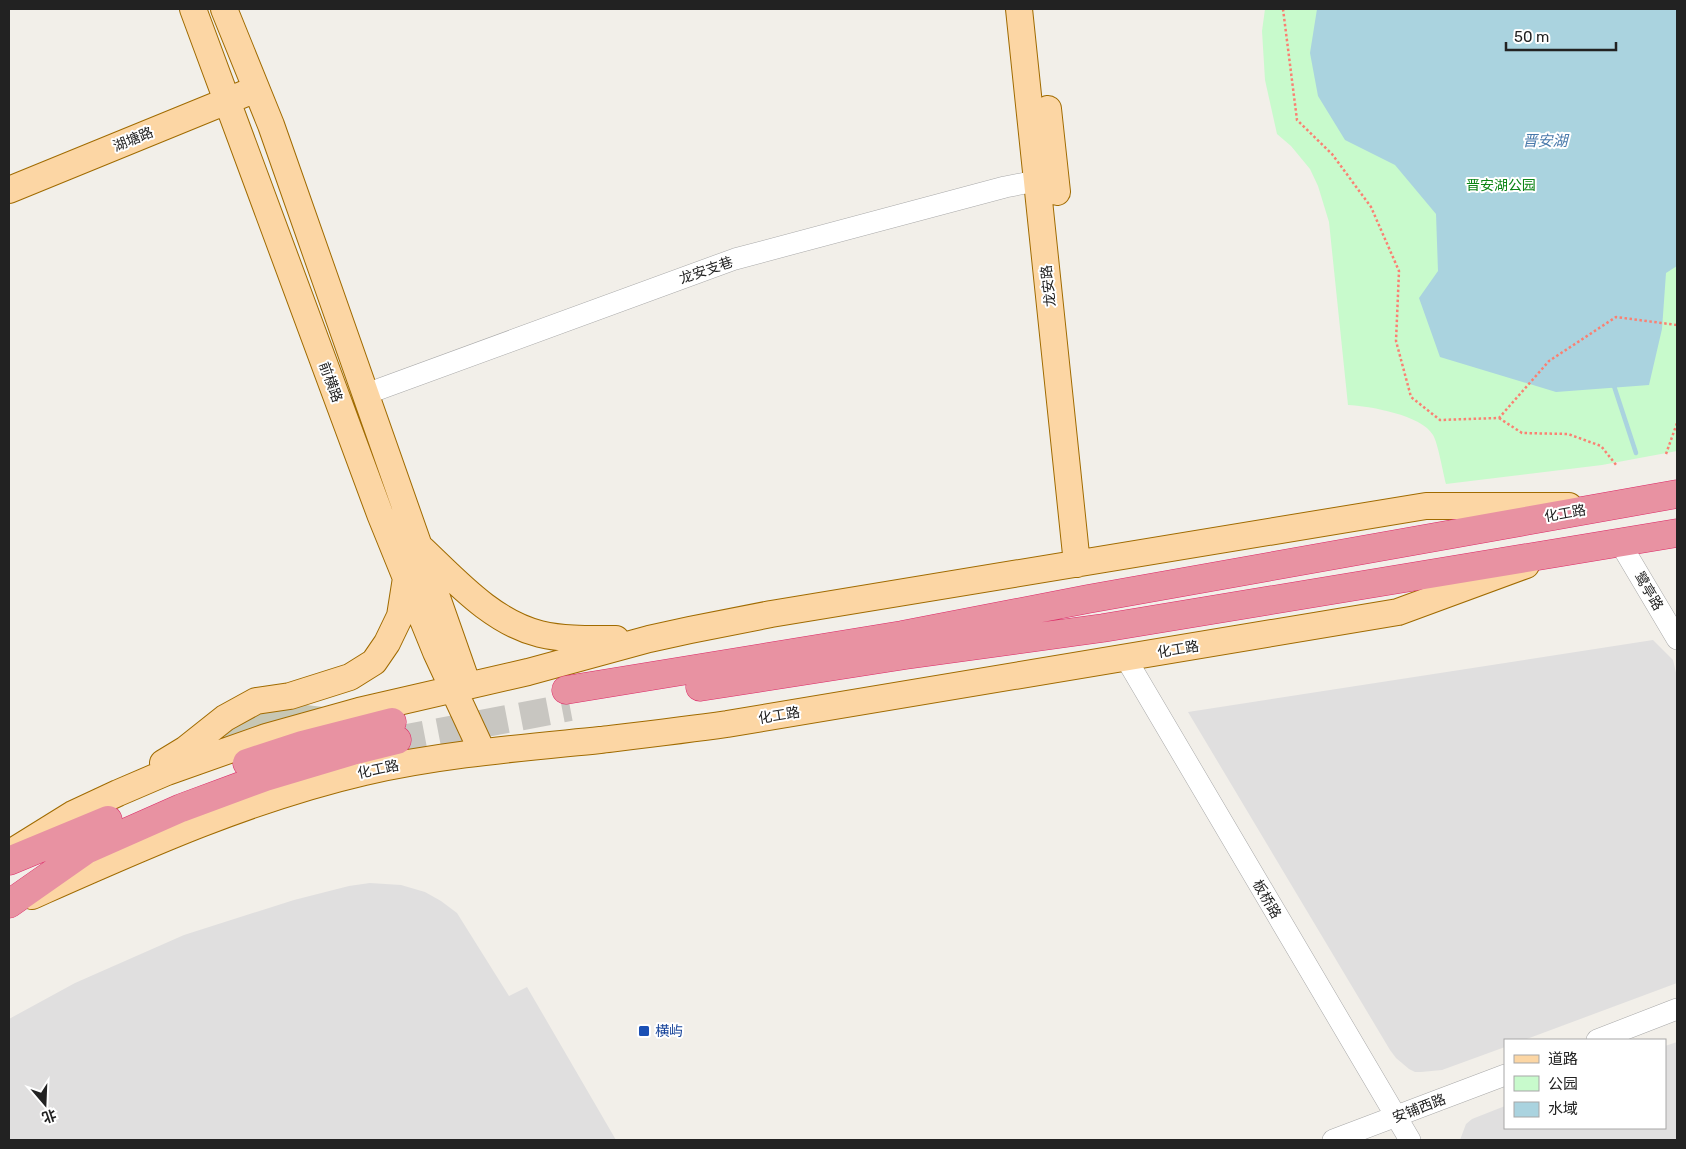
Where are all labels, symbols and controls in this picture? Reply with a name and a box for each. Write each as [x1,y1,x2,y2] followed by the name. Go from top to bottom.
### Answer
[1506,20,1616,52] scale bar
[1514,28,1549,46] text: 50 m
[111,124,156,155] street label: 湖塘路
[1522,132,1569,150] water label: 晋安湖
[1466,177,1536,194] park label: 晋安湖公园
[677,253,735,288] street label: 龙安支巷
[1038,264,1059,308] street label: 龙安路
[315,360,346,405] street label: 前横路
[1543,501,1587,526] street label: 化工路
[1630,569,1667,614] street label: 鹭亭路
[1156,638,1200,661] street label: 化工路
[757,704,801,727] street label: 化工路
[356,757,400,782] street label: 化工路
[1249,877,1284,922] street label: 板桥路
[655,1023,683,1040] place label: 横屿
[637,1024,651,1038] marker: 横屿
[1504,1039,1666,1129] legend
[1548,1050,1578,1068] text: 道路
[1548,1075,1578,1093] text: 公园
[20,1079,70,1129] north arrow
[1390,1090,1448,1126] street label: 安铺西路
[1548,1100,1578,1118] text: 水域
[40,1106,58,1126] text: 北

